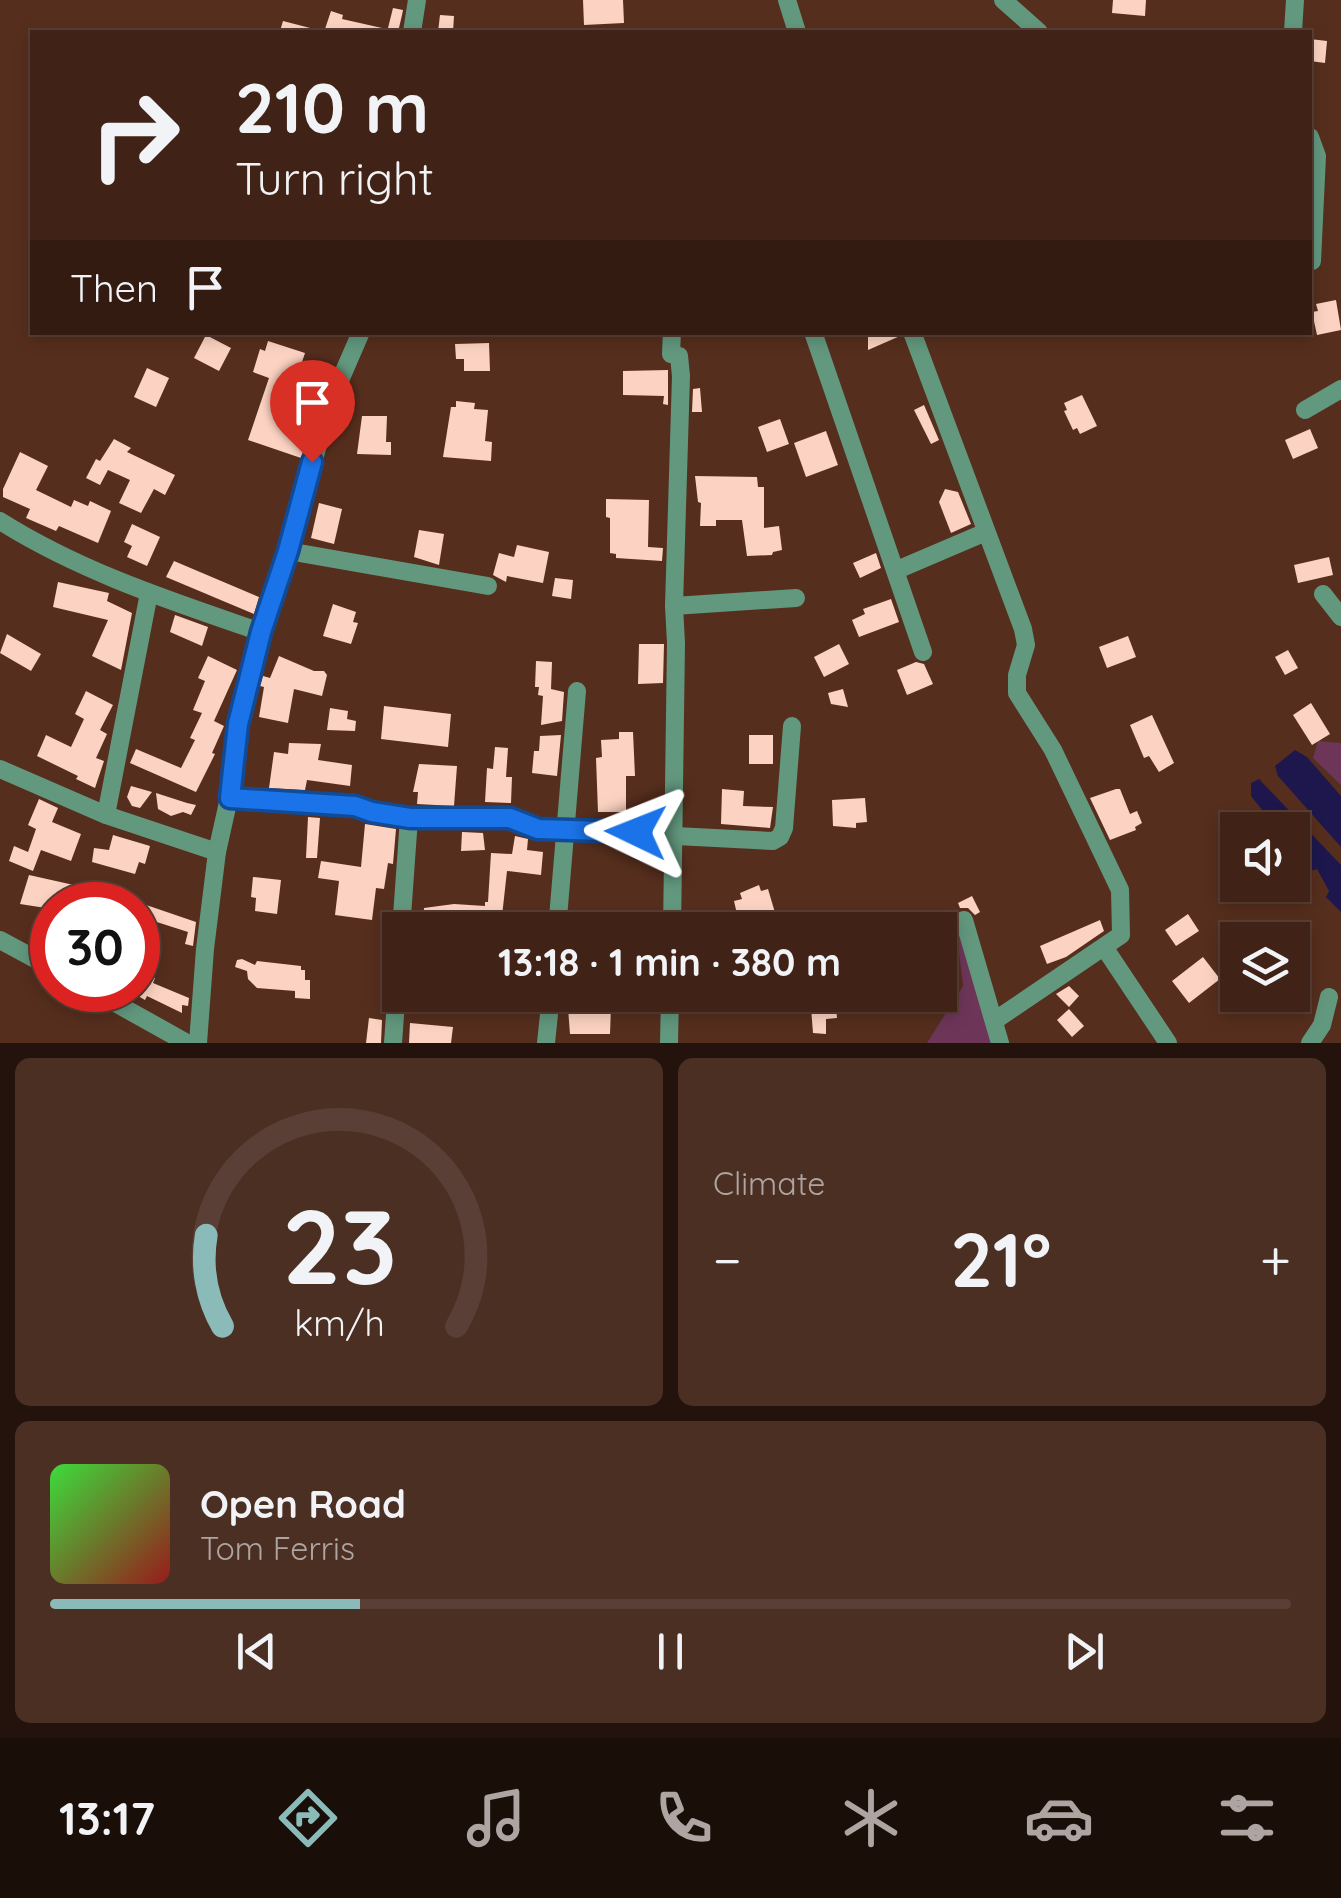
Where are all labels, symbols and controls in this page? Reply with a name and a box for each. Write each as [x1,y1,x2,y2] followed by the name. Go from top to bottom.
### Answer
[235,63,429,151] text: 210 m
[70,70,200,200] icon: right
[235,150,434,206] text: Turn right
[178,260,233,315] icon: arrive
[70,264,158,312] text: Then
[270,360,355,463] pin
[285,375,340,430] icon: arrive
[584,780,688,884] position arrow
[1220,812,1310,1012] map controls
[1220,812,1310,902] button: sound
[30,882,160,1012] speed limit sign: 30
[1220,922,1310,1012] button: layers
[498,938,841,986] text: 13:18 · 1 min · 380 m
[713,1163,825,1203] text: Climate
[281,1180,397,1310] text: 23
[950,1212,1051,1306] text: 21°
[713,1225,742,1294] text: −
[1260,1225,1291,1294] text: +
[294,1300,384,1345] text: km/h
[200,1480,406,1528] text: Open Road
[200,1528,355,1568] text: Tom Ferris
[229,1624,284,1679] icon: previous
[643,1624,698,1679] icon: pause
[1057,1624,1112,1679] icon: next
[273,1783,343,1853] icon: directions
[461,1783,531,1853] icon: music
[649,1783,719,1853] icon: phone
[836,1783,906,1853] icon: climate
[1024,1783,1094,1853] icon: car
[1212,1783,1282,1853] icon: filters
[59,1790,155,1846] text: 13:17

